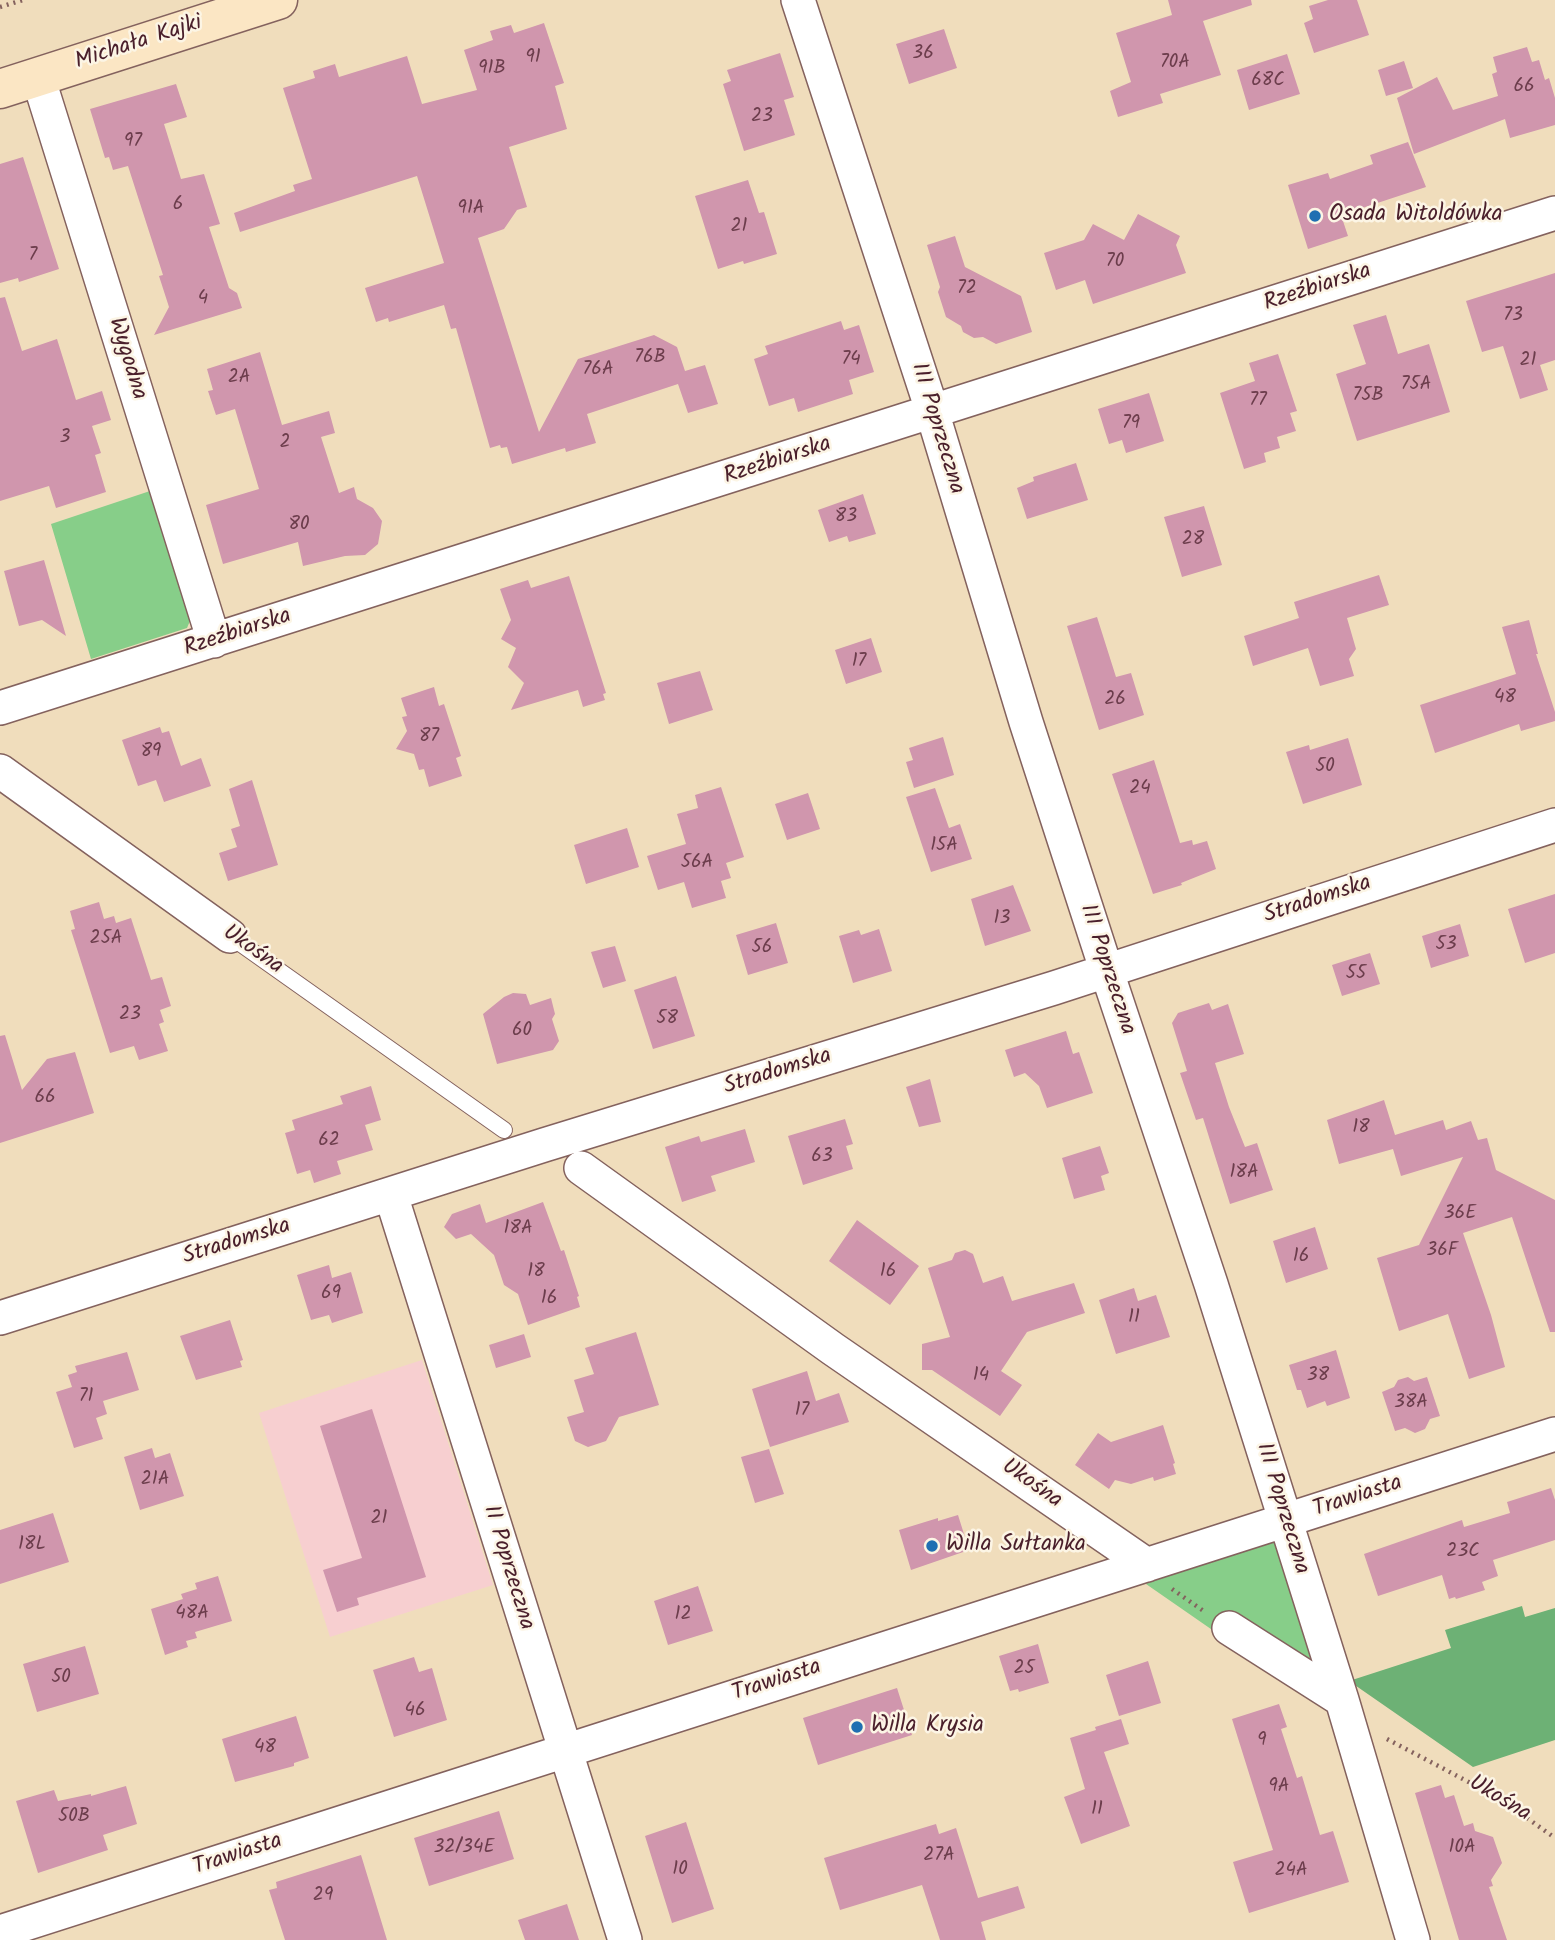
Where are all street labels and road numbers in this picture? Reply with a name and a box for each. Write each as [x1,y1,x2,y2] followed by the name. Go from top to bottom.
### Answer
[72,11,206,77] street label: Michała Kajki
[1261,259,1375,319] street label: Rzeźbiarska
[100,314,152,404] street label: Wygodna
[903,360,969,498] street label: III Poprzeczna
[721,432,835,492] street label: Rzeźbiarska
[181,604,295,664] street label: Rzeźbiarska
[1261,871,1375,931] street label: Stradomska
[1072,901,1140,1039] street label: III Poprzeczna
[216,920,288,982] street label: Ukośna
[721,1044,835,1102] street label: Stradomska
[180,1214,294,1272] street label: Stradomska
[1248,1440,1314,1578] street label: III Poprzeczna
[995,1454,1067,1516] street label: Ukośna
[1310,1471,1406,1525] street label: Trawiasta
[475,1502,539,1634] street label: II Poprzeczna
[729,1655,825,1709] street label: Trawiasta
[1463,1771,1535,1829] street label: Ukośna
[190,1829,286,1883] street label: Trawiasta

